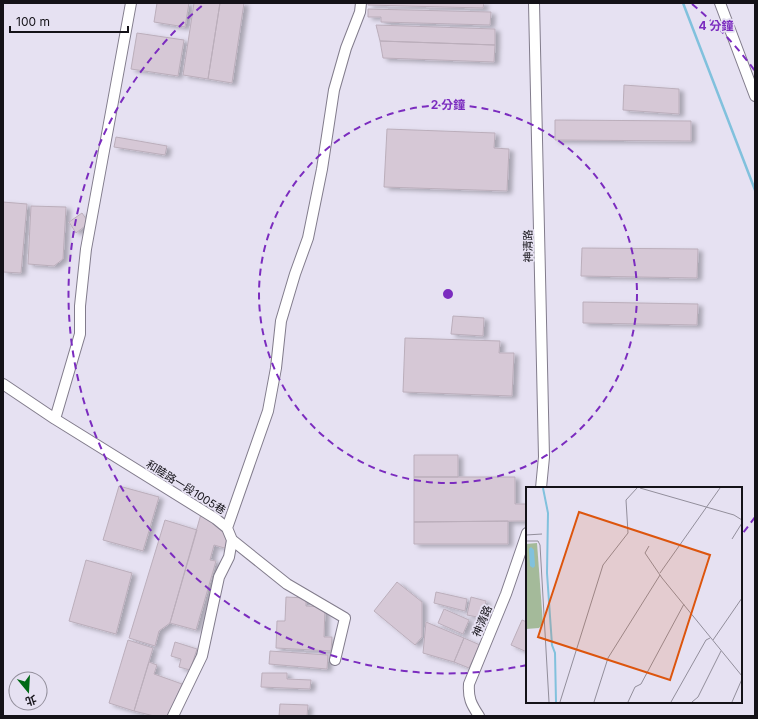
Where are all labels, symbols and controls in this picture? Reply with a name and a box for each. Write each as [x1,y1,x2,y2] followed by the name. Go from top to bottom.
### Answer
[10,8,128,34] scale bar
[16,14,50,29] text: 100 m
[699,18,733,33] text: 4 分鐘
[431,97,465,112] text: 2 分鐘
[521,229,535,263] street label: 神清路
[441,287,455,301] centre of rings
[144,457,228,517] street label: 和睦路一段1005巷
[526,487,742,703] inset map
[469,603,495,639] street label: 神清路
[8,671,48,711] north arrow
[24,692,38,709] text: 北

